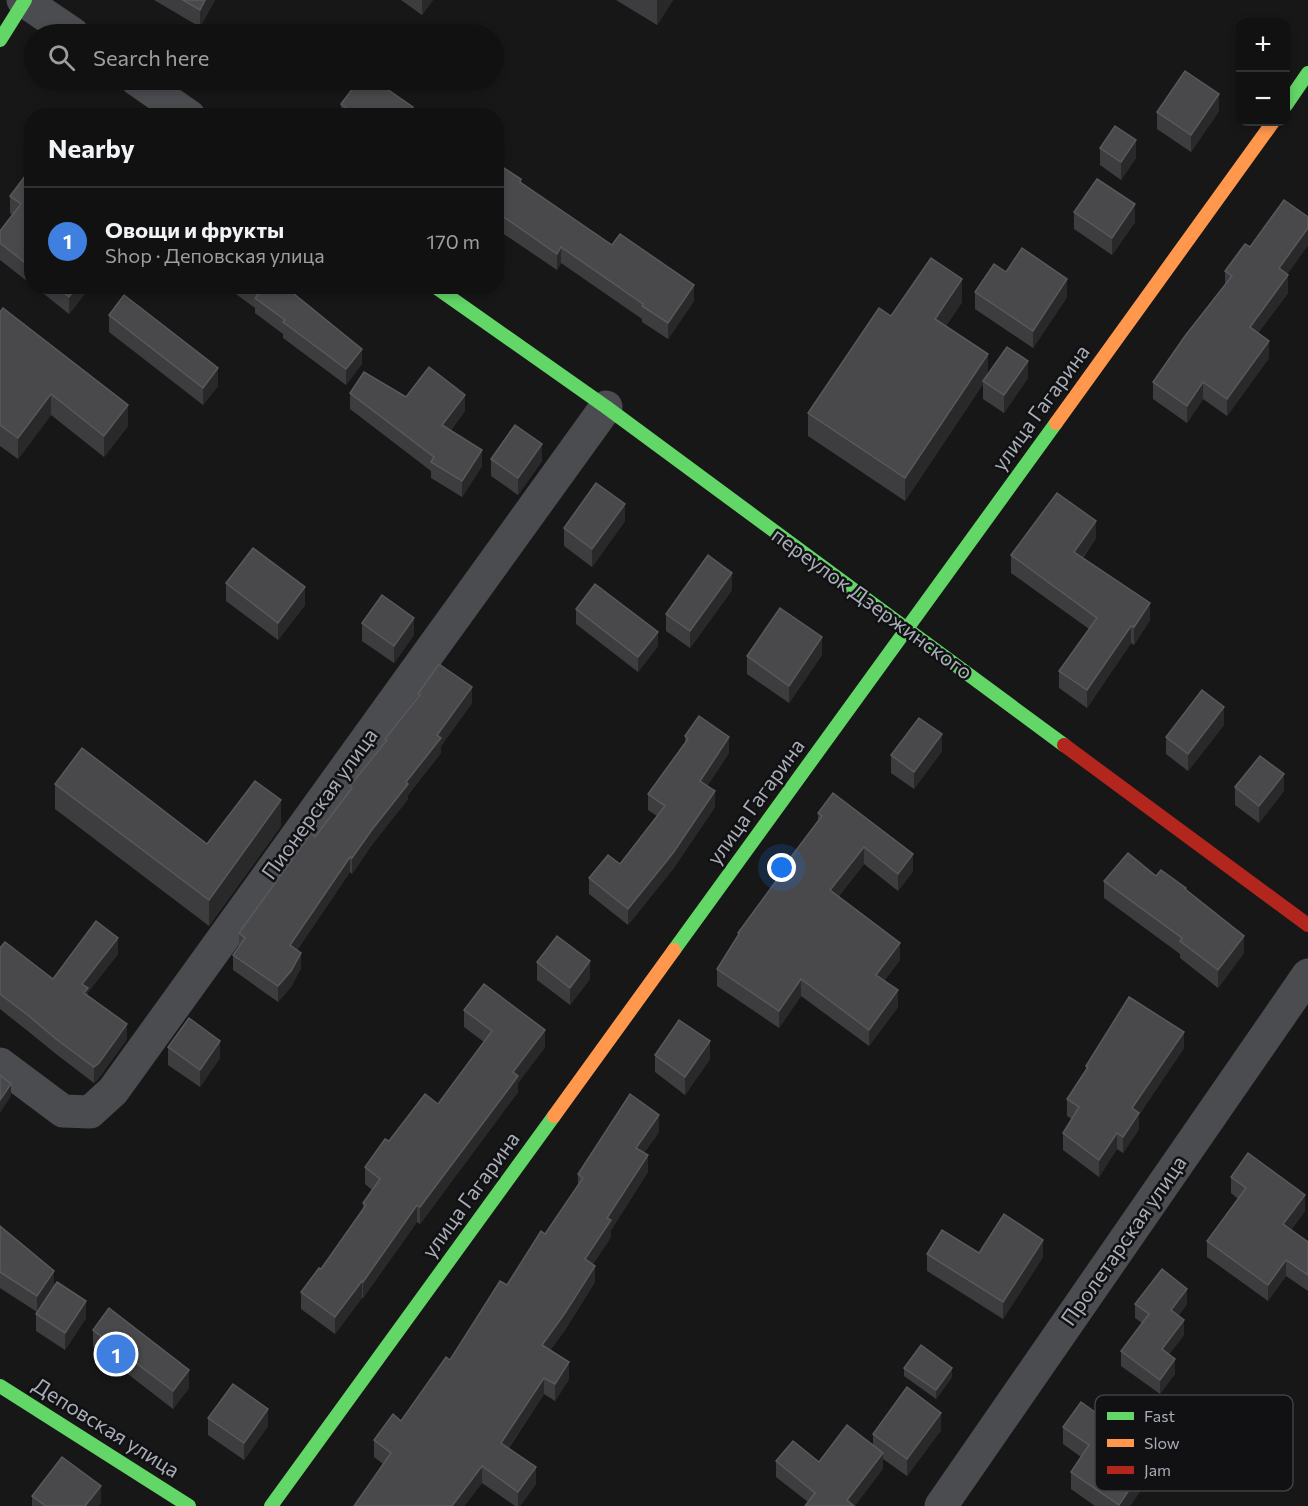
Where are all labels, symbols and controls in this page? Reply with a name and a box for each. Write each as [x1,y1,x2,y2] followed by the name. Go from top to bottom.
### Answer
[1236,18,1290,126] map controls
[1236,18,1290,72] button: +
[24,24,504,90] search box
[45,41,78,74] icon: search
[93,44,209,71] text: Search here
[1236,72,1290,126] button: −
[48,132,135,163] text: Nearby
[105,216,284,243] text: Овощи и фрукты
[63,229,72,253] text: 1
[427,229,480,253] text: 170 m
[105,243,325,267] text: Shop · Деповская улица
[986,339,1094,475] street label: улица Гагарина
[768,522,978,684] street label: переулок Дзержинского
[256,723,382,884] street label: Пионерская улица
[701,733,809,869] street label: улица Гагарина
[767,853,796,882] your location
[416,1126,524,1262] street label: улица Гагарина
[1055,1150,1191,1330] street label: Пролетарская улица
[96,1332,136,1376] pin: 1
[29,1372,185,1482] street label: Деповская улица
[1095,1395,1293,1491] legend
[1144,1406,1175,1425] text: Fast
[1144,1433,1180,1452] text: Slow
[1144,1460,1171,1479] text: Jam

